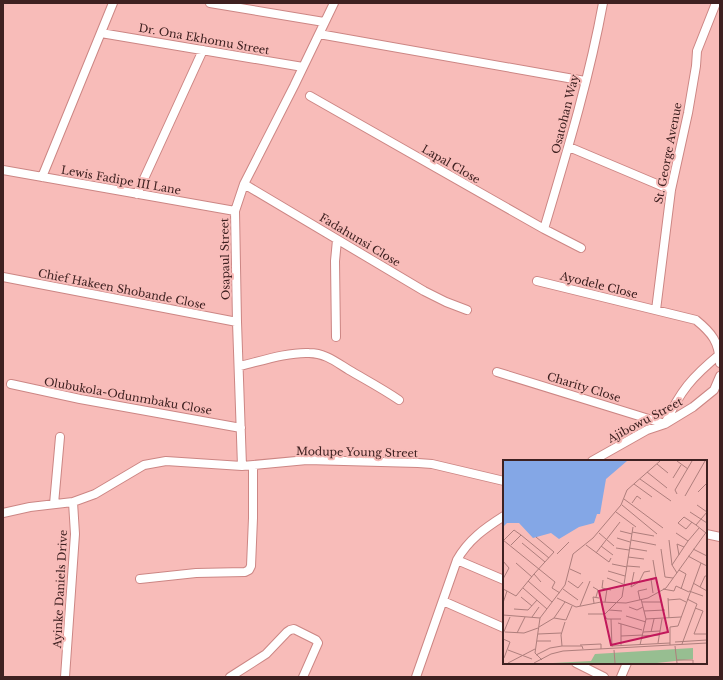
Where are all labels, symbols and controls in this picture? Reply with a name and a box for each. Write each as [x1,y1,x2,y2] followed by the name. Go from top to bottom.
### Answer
[137,21,271,58] street label: Dr. Ona Ekhomu Street
[548,73,582,155] street label: Osatohan Way
[651,101,685,205] street label: St. George Avenue
[419,142,483,186] street label: Lapal Close
[60,163,182,197] street label: Lewis Fadipe III Lane
[317,210,403,270] street label: Fadahunsi Close
[217,217,233,300] street label: Osapaul Street
[37,266,207,312] street label: Chief Hakeen Shobande Close
[558,268,639,301] street label: Ayodele Close
[545,369,623,405] street label: Charity Close
[43,374,213,418] street label: Olubukola-Odunmbaku Close
[604,394,686,446] street label: Ajibowu Street
[296,444,419,460] street label: Modupe Young Street
[503,460,707,664] inset map
[50,529,70,650] street label: Ayinke Daniels Drive

